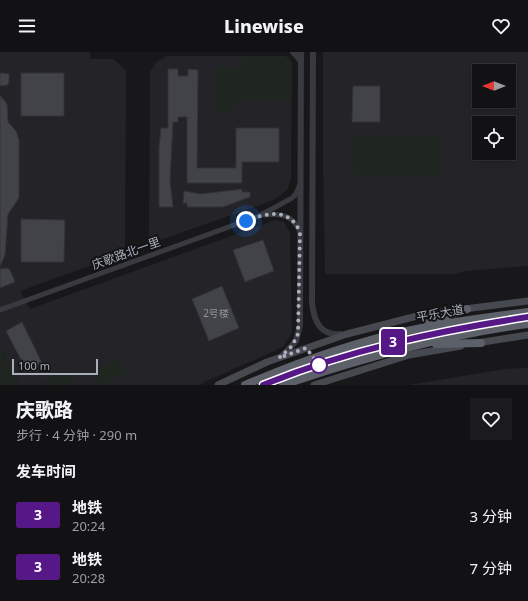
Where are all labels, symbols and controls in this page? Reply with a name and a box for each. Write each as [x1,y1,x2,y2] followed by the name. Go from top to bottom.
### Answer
[224,14,304,38] text: Linewise
[16,15,38,37] icon: menu
[490,15,512,37] icon: heart
[472,64,516,108] north arrow
[472,64,516,160] map controls
[472,116,516,160] button: locate
[236,211,256,231] your location
[89,233,163,273] street label: 庆歌路北一里
[415,300,465,326] street label: 平乐大道
[203,306,229,320] house number: 2号楼
[380,329,406,355] line badge: 3
[389,332,397,351] text: 3
[310,356,328,374] unlabelled marker
[12,357,98,376] scale bar
[18,358,50,373] text: 100 m
[16,397,73,423] text: 庆歌路
[470,398,512,440] button: heart
[16,426,137,444] text: 步行 · 4 分钟 · 290 m
[16,461,76,481] text: 发车时间
[72,497,102,517] text: 地铁
[34,505,42,524] text: 3
[470,506,512,526] text: 3 分钟
[72,517,105,535] text: 20:24
[72,549,102,569] text: 地铁
[34,557,42,576] text: 3
[470,558,512,578] text: 7 分钟
[72,569,105,587] text: 20:28

